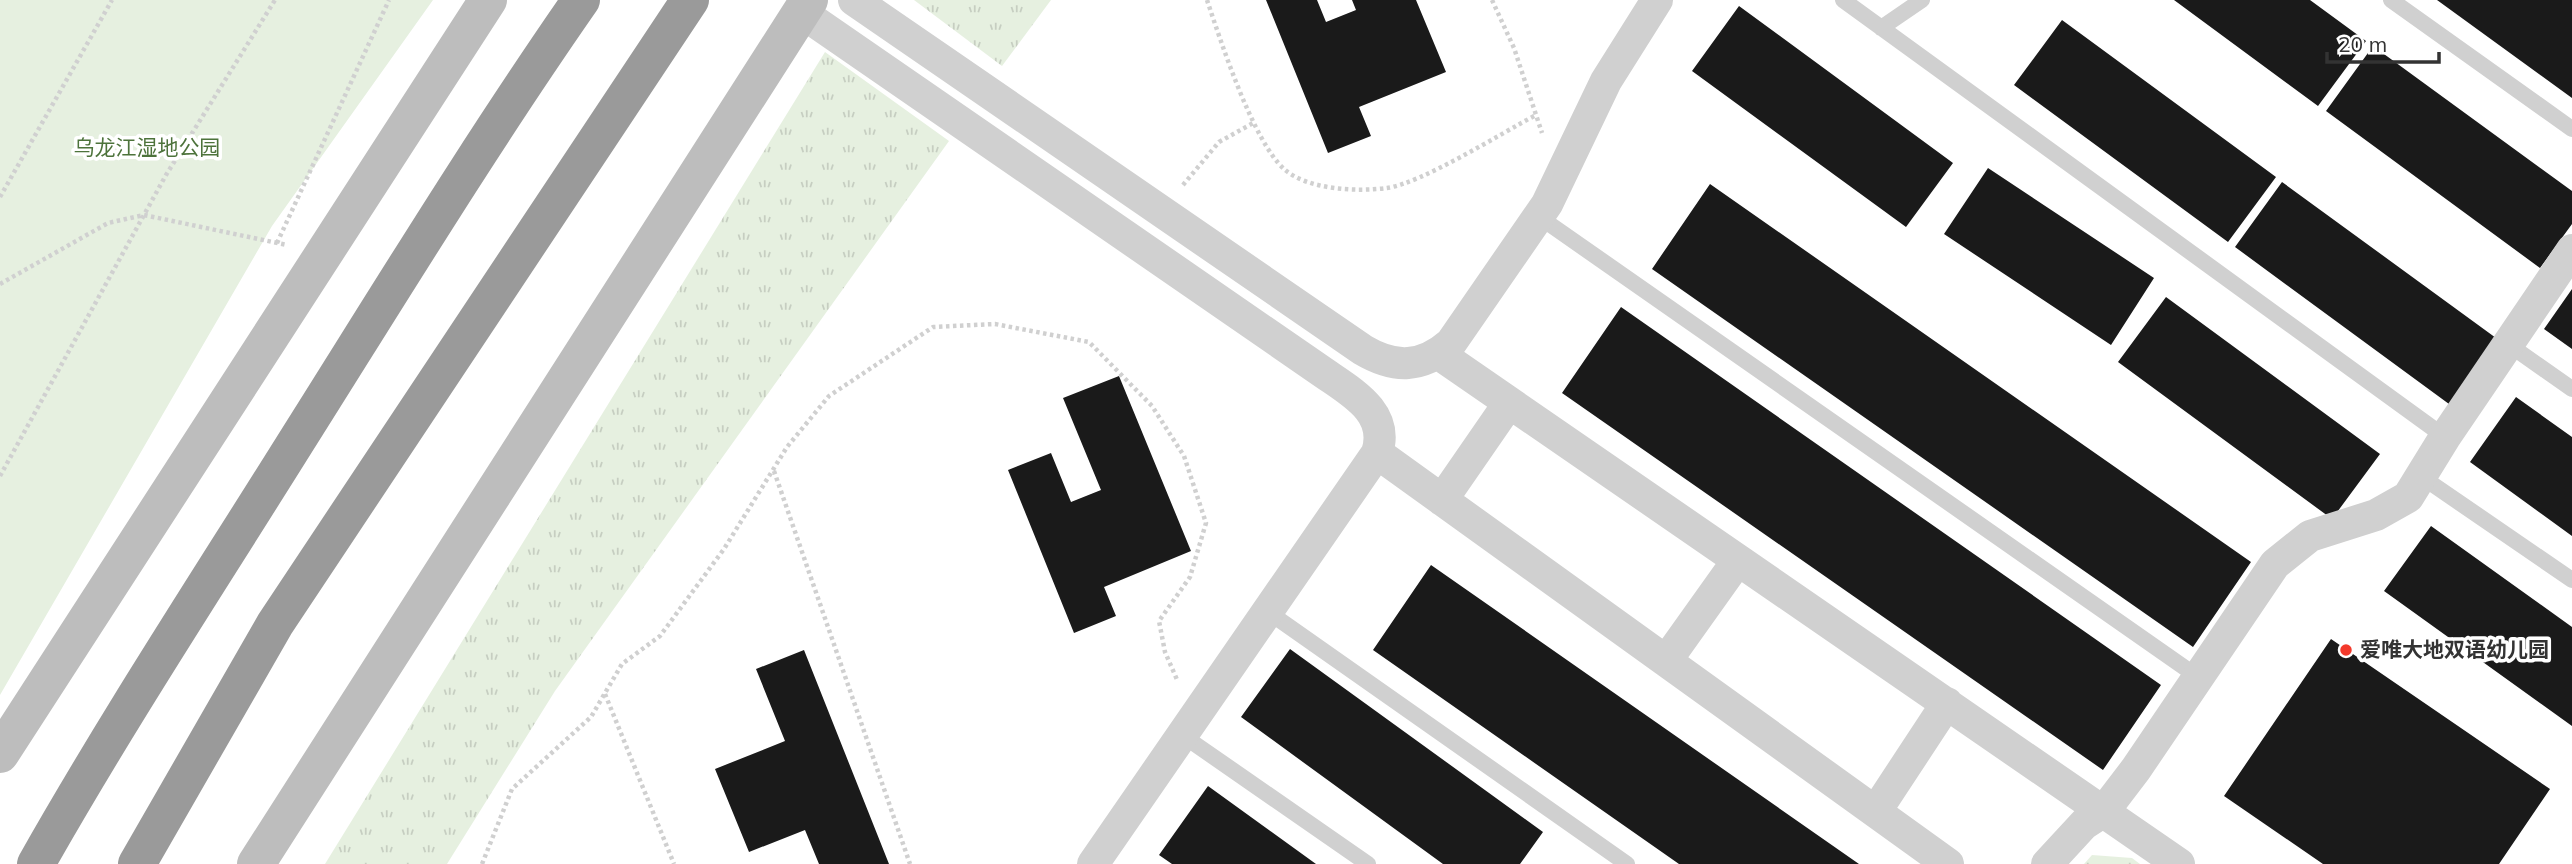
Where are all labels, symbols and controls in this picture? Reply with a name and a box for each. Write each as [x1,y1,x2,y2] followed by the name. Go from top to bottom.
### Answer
[2327,21,2439,65] scale bar
[2338,31,2387,57] text: 20 m
[74,134,221,160] park label: 乌龙江湿地公园
[2360,636,2549,662] place label: 爱唯大地双语幼儿园
[2338,642,2354,658] marker: 爱唯大地双语幼儿园

